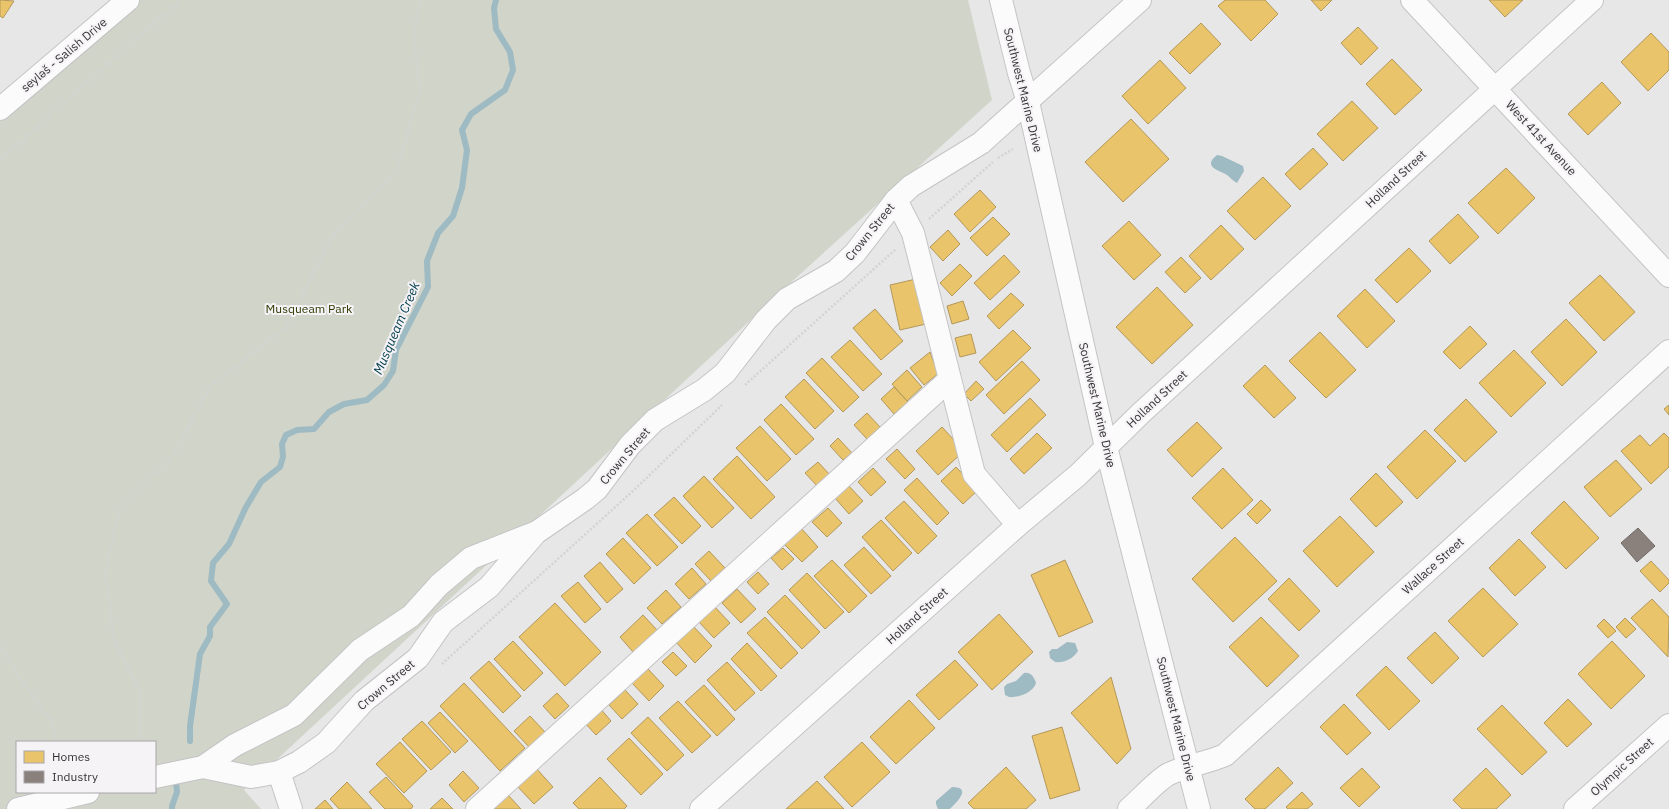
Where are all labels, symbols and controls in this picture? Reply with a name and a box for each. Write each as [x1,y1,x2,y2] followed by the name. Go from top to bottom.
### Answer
[18,14,110,95] street label: seyləš - Salish Drive
[1001,26,1046,154] street label: Southwest Marine Drive
[1503,97,1580,179] street label: West 41st Avenue
[1362,147,1429,211] street label: Holland Street
[842,200,898,264] street label: Crown Street
[369,279,424,377] water label: Musqueam Creek
[266,301,353,316] park label: Musqueam Park
[1076,341,1119,469] street label: Southwest Marine Drive
[1123,367,1190,431] street label: Holland Street
[596,424,653,487] street label: Crown Street
[1399,534,1467,597] street label: Wallace Street
[883,584,951,647] street label: Holland Street
[1154,655,1199,783] street label: Southwest Marine Drive
[354,656,417,713] street label: Crown Street
[1587,734,1656,799] street label: Olympic Street
[16,741,156,793] legend
[52,749,90,764] text: Homes
[52,769,98,784] text: Industry

